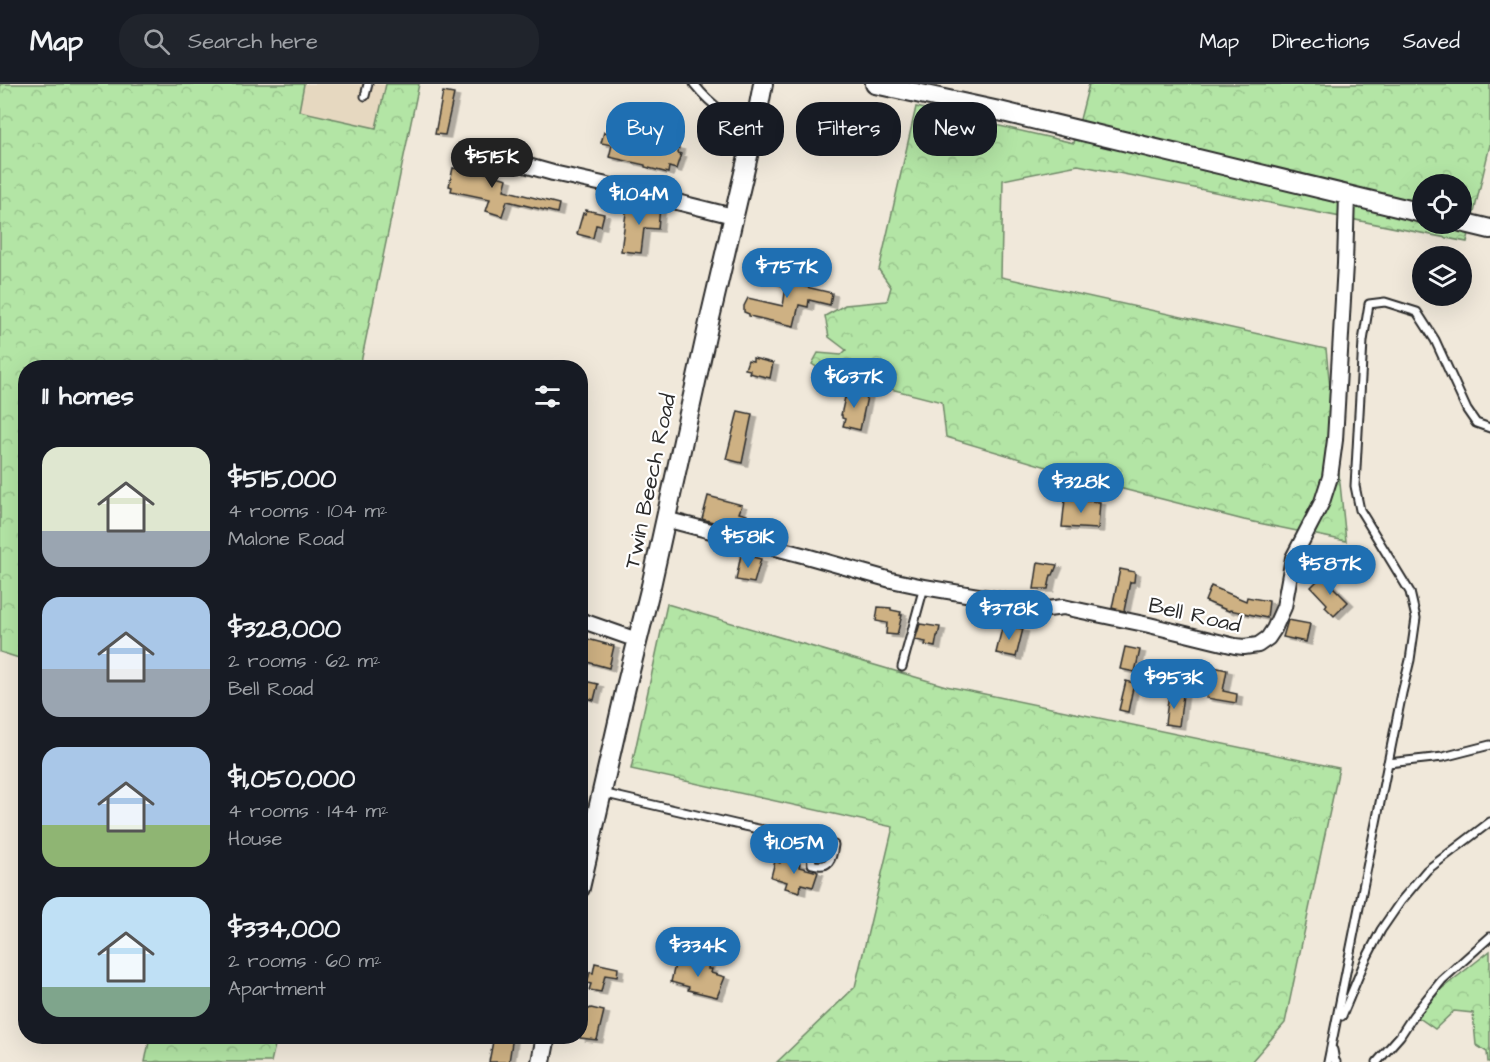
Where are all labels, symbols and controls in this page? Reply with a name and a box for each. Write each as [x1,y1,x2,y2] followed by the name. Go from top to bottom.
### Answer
[119,14,539,68] search box
[30,22,83,61] text: Map
[140,25,173,58] icon: search
[188,26,318,57] text: Search here
[1199,27,1239,56] text: Map
[1272,27,1370,56] text: Directions
[1403,27,1460,56] text: Saved
[606,102,685,156] chip: Buy
[697,102,784,156] chip: Rent
[796,102,901,156] chip: Filters
[913,102,997,156] chip: New
[450,138,534,189] pin: $515K
[465,143,519,171] text: $515K
[1412,174,1472,306] map controls
[1412,174,1472,234] button: locate
[590,175,688,226] pin: $1.04M
[609,180,669,208] text: $1.04M
[1412,246,1472,306] button: layers
[745,248,829,299] pin: $757K
[756,253,818,281] text: $757K
[812,358,896,409] pin: $637K
[825,363,883,391] text: $637K
[42,378,134,414] text: 11 homes
[531,380,564,413] icon: filters
[617,391,684,572] street label: Twin Beech Road
[228,461,336,497] text: $515,000
[1039,463,1123,514] pin: $328K
[1052,468,1110,496] text: $328K
[90,471,162,543] icon: home
[228,497,387,525] text: 4 rooms · 104 m²
[706,518,790,569] pin: $581K
[722,523,774,551] text: $581K
[228,525,344,553] text: Malone Road
[1288,545,1372,596] pin: $587K
[1299,550,1361,578] text: $587K
[967,590,1051,641] pin: $378K
[1145,590,1244,641] street label: Bell Road
[980,595,1038,623] text: $378K
[228,611,341,647] text: $328,000
[90,621,162,693] icon: home
[228,647,380,675] text: 2 rooms · 62 m²
[1132,659,1216,710] pin: $953K
[1145,664,1203,692] text: $953K
[228,675,313,703] text: Bell Road
[228,761,355,797] text: $1,050,000
[90,771,162,843] icon: home
[228,797,388,825] text: 4 rooms · 144 m²
[745,824,843,875] pin: $1.05M
[228,825,282,853] text: House
[764,829,824,857] text: $1.05M
[228,911,340,947] text: $334,000
[90,921,162,993] icon: home
[656,927,740,978] pin: $334K
[669,932,727,960] text: $334K
[228,947,382,975] text: 2 rooms · 60 m²
[228,975,326,1003] text: Apartment

